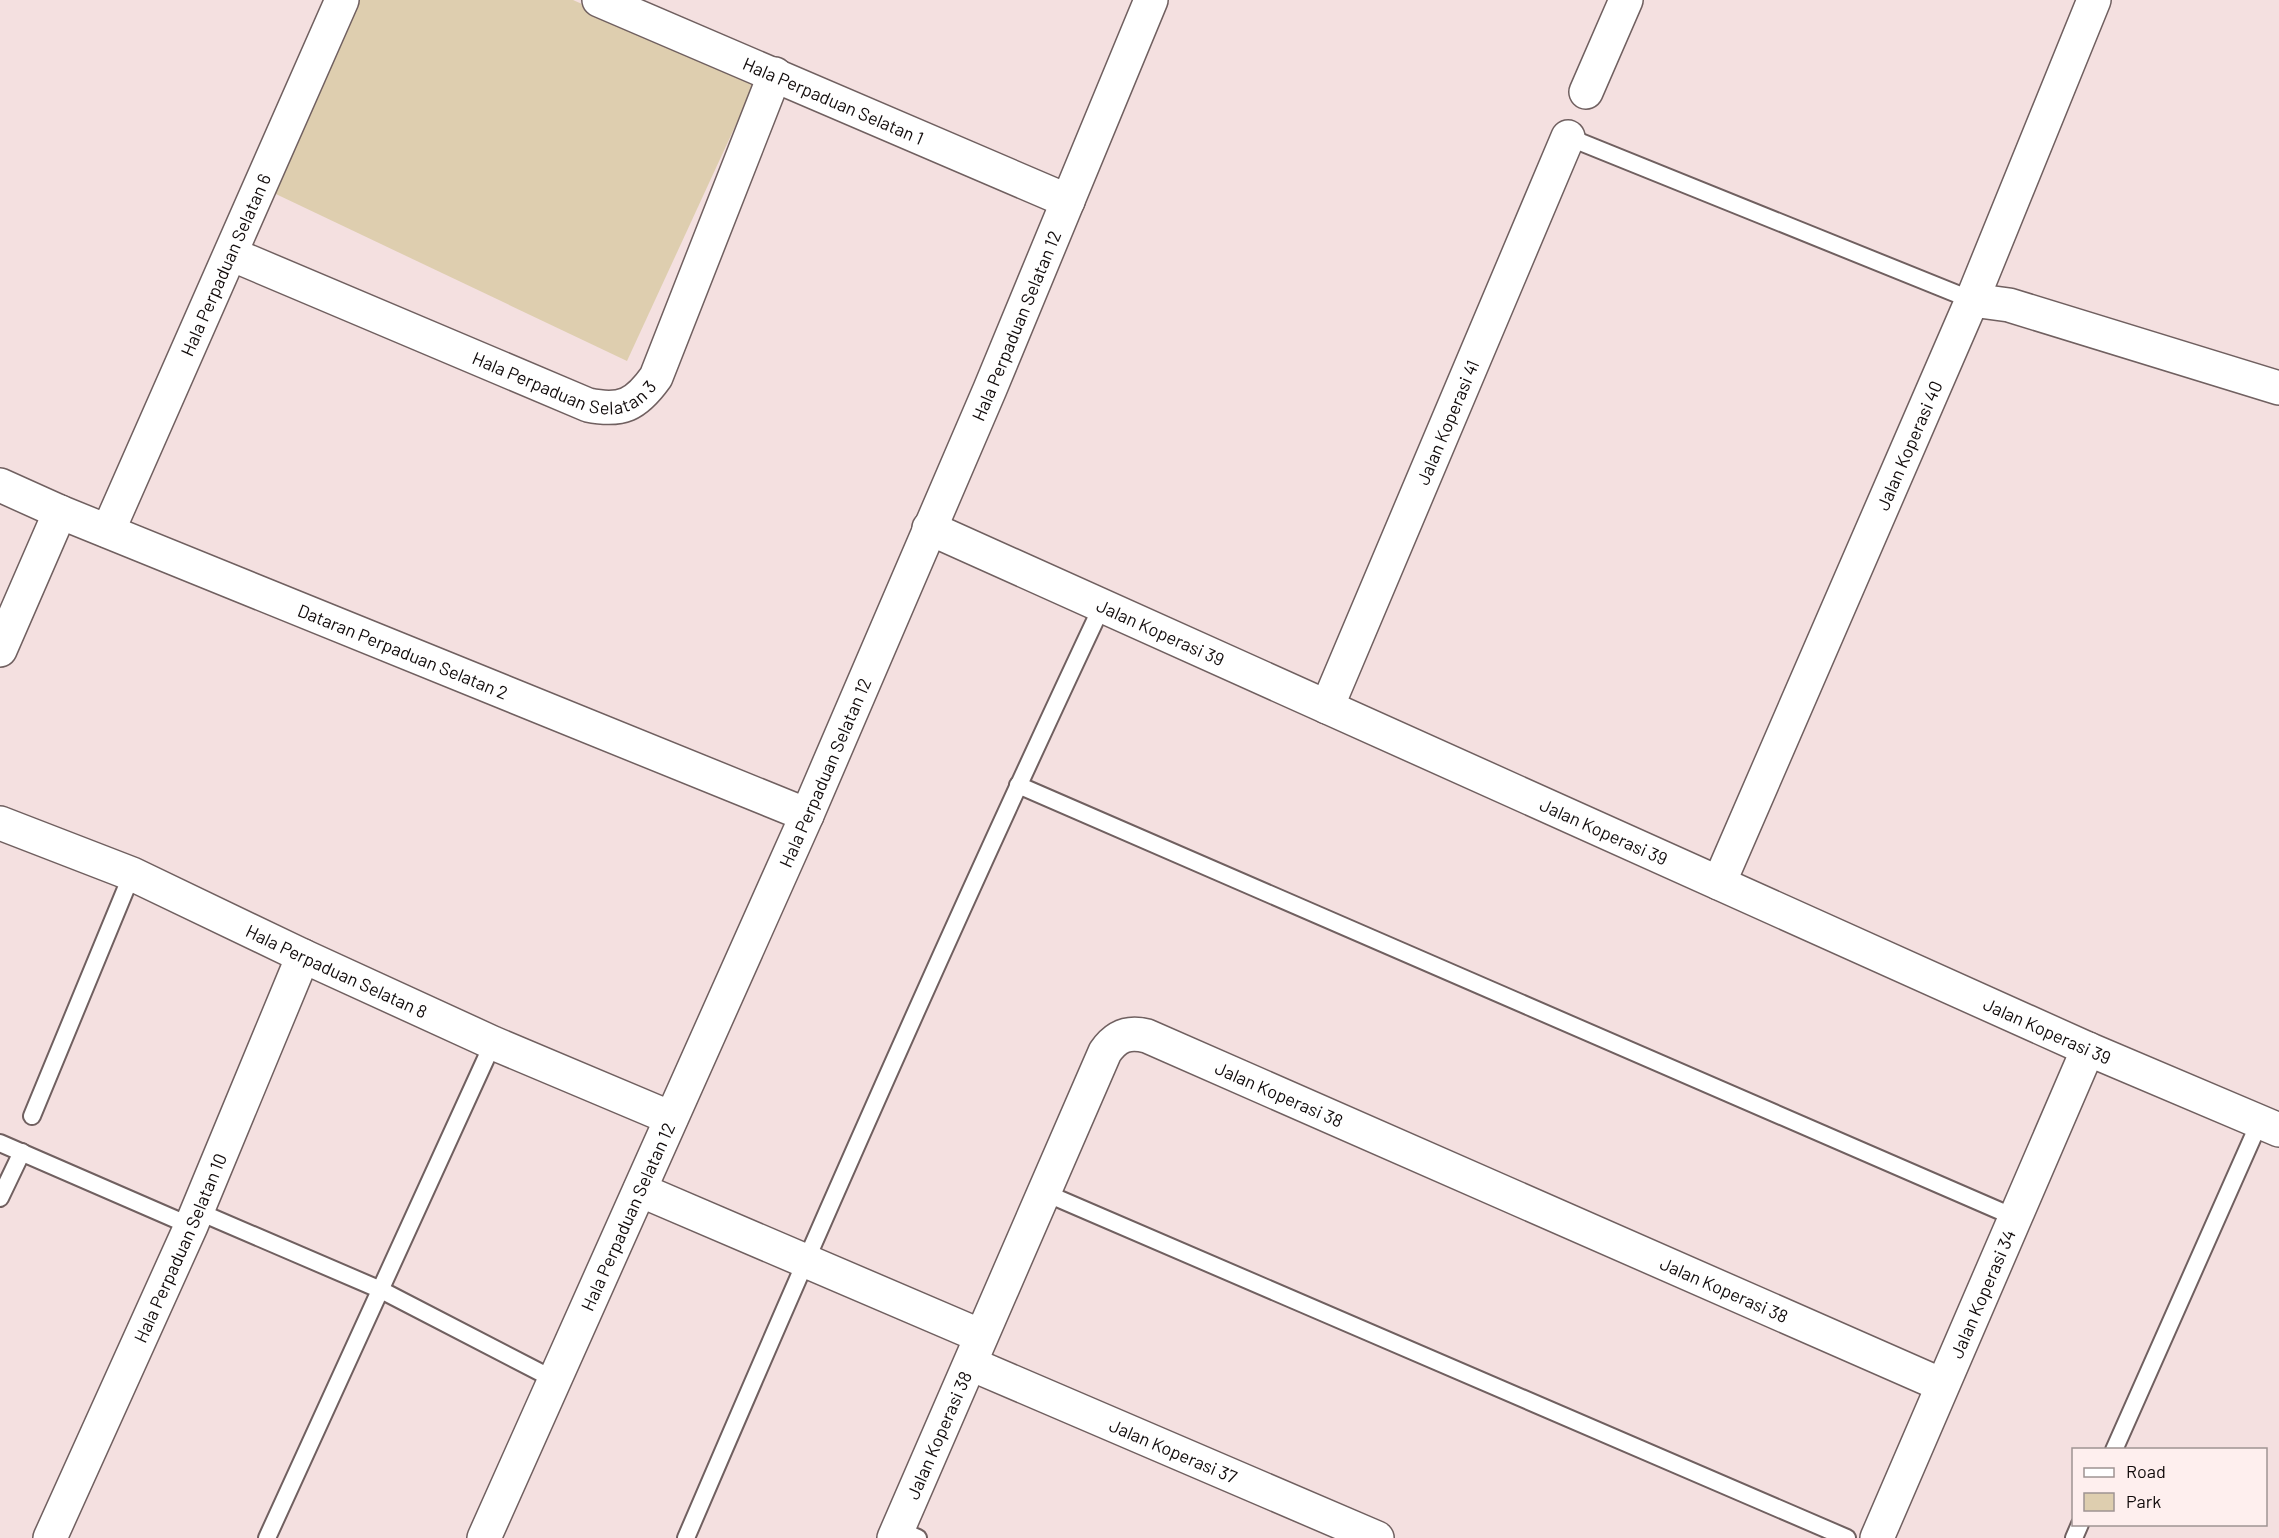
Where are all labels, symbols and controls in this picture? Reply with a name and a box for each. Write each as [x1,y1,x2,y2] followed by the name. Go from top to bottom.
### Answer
[740,52,927,149] street label: Hala Perpaduan Selatan 1
[175,170,275,359] street label: Hala Perpaduan Selatan 6
[967,227,1065,424] street label: Hala Perpaduan Selatan 12
[469,346,661,419] street label: Hala Perpaduan Selatan 3
[1411,357,1483,488] street label: Jalan Koperasi 41
[1871,377,1947,514] street label: Jalan Koperasi 40
[1093,594,1228,670] street label: Jalan Koperasi 39
[295,599,511,704] street label: Dataran Perpaduan Selatan 2
[774,675,876,871] street label: Hala Perpaduan Selatan 12
[1537,793,1671,870] street label: Jalan Koperasi 39
[242,919,431,1022] street label: Hala Perpaduan Selatan 8
[1980,992,2114,1069] street label: Jalan Koperasi 39
[1212,1056,1347,1132] street label: Jalan Koperasi 38
[576,1119,679,1314] street label: Hala Perpaduan Selatan 12
[129,1150,231,1346] street label: Hala Perpaduan Selatan 10
[1945,1226,2020,1361] street label: Jalan Koperasi 34
[1657,1252,1792,1327] street label: Jalan Koperasi 38
[901,1368,976,1503] street label: Jalan Koperasi 38
[1106,1414,1241,1488] street label: Jalan Koperasi 37
[2072,1448,2267,1526] legend
[2126,1460,2166,1482] text: Road
[2126,1490,2161,1512] text: Park

